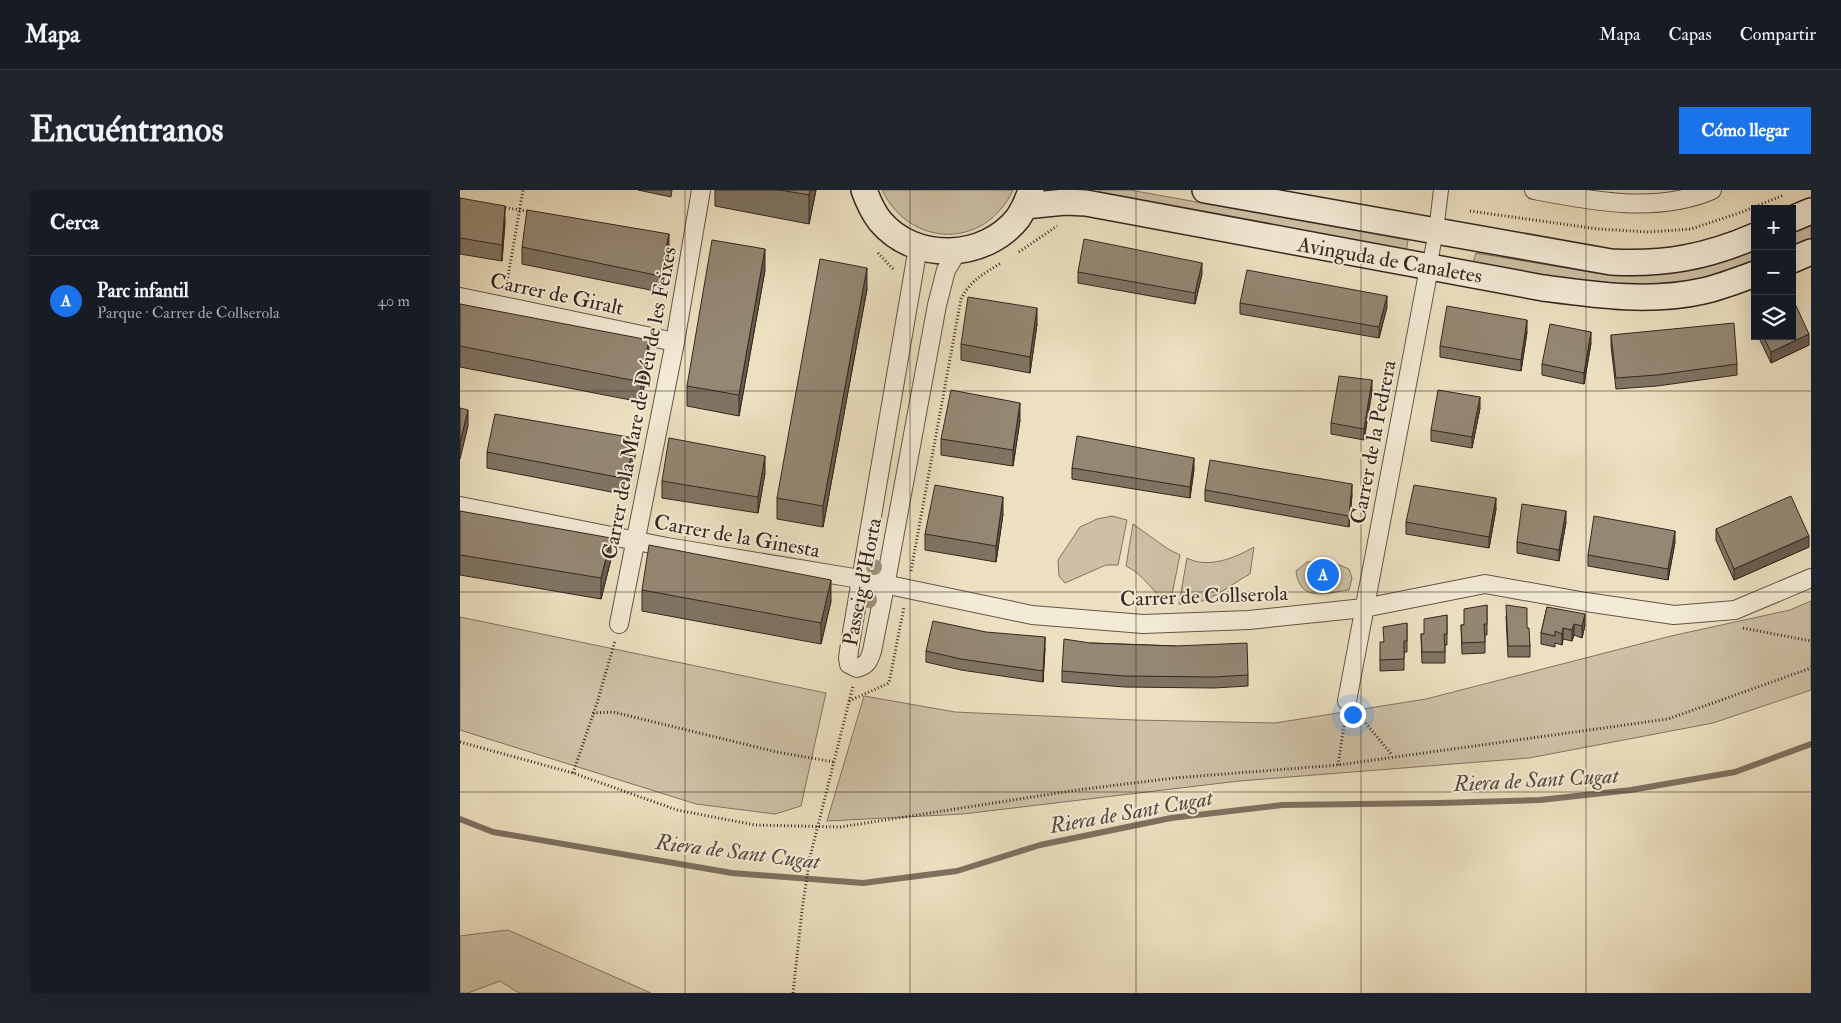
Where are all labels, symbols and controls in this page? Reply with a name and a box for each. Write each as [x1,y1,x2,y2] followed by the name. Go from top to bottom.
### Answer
[25,19,80,50] text: Mapa
[1599,23,1641,46] text: Mapa
[1669,23,1712,46] text: Capas
[1740,23,1816,46] text: Compartir
[1679,107,1811,154] button: Cómo llegar
[30,108,223,152] text: Encuéntranos
[1751,205,1796,340] map controls
[1751,205,1796,250] button: +
[50,209,99,236] text: Cerca
[1295,231,1484,290] street label: Avinguda de Canaletes
[596,244,683,562] street label: Carrer de la Mare de Déu de les Feixes
[1751,250,1796,295] button: −
[488,267,626,322] street label: Carrer de Giralt
[97,279,189,303] text: Parc infantil
[61,291,71,311] text: A
[377,291,410,311] text: 40 m
[1751,295,1796,340] button: layers
[97,303,280,323] text: Parque · Carrer de Collserola
[1344,358,1403,526] street label: Carrer de la Pedrera
[652,509,822,564] street label: Carrer de la Ginesta
[837,515,888,648] street label: Passeig d'Horta
[1307,556,1339,594] pin: A
[1120,580,1289,613] street label: Carrer de Collserola
[1340,702,1366,728] your location
[1452,762,1621,798] water label: Riera de Sant Cugat
[1046,784,1217,840] water label: Riera de Sant Cugat
[653,828,823,876] water label: Riera de Sant Cugat

